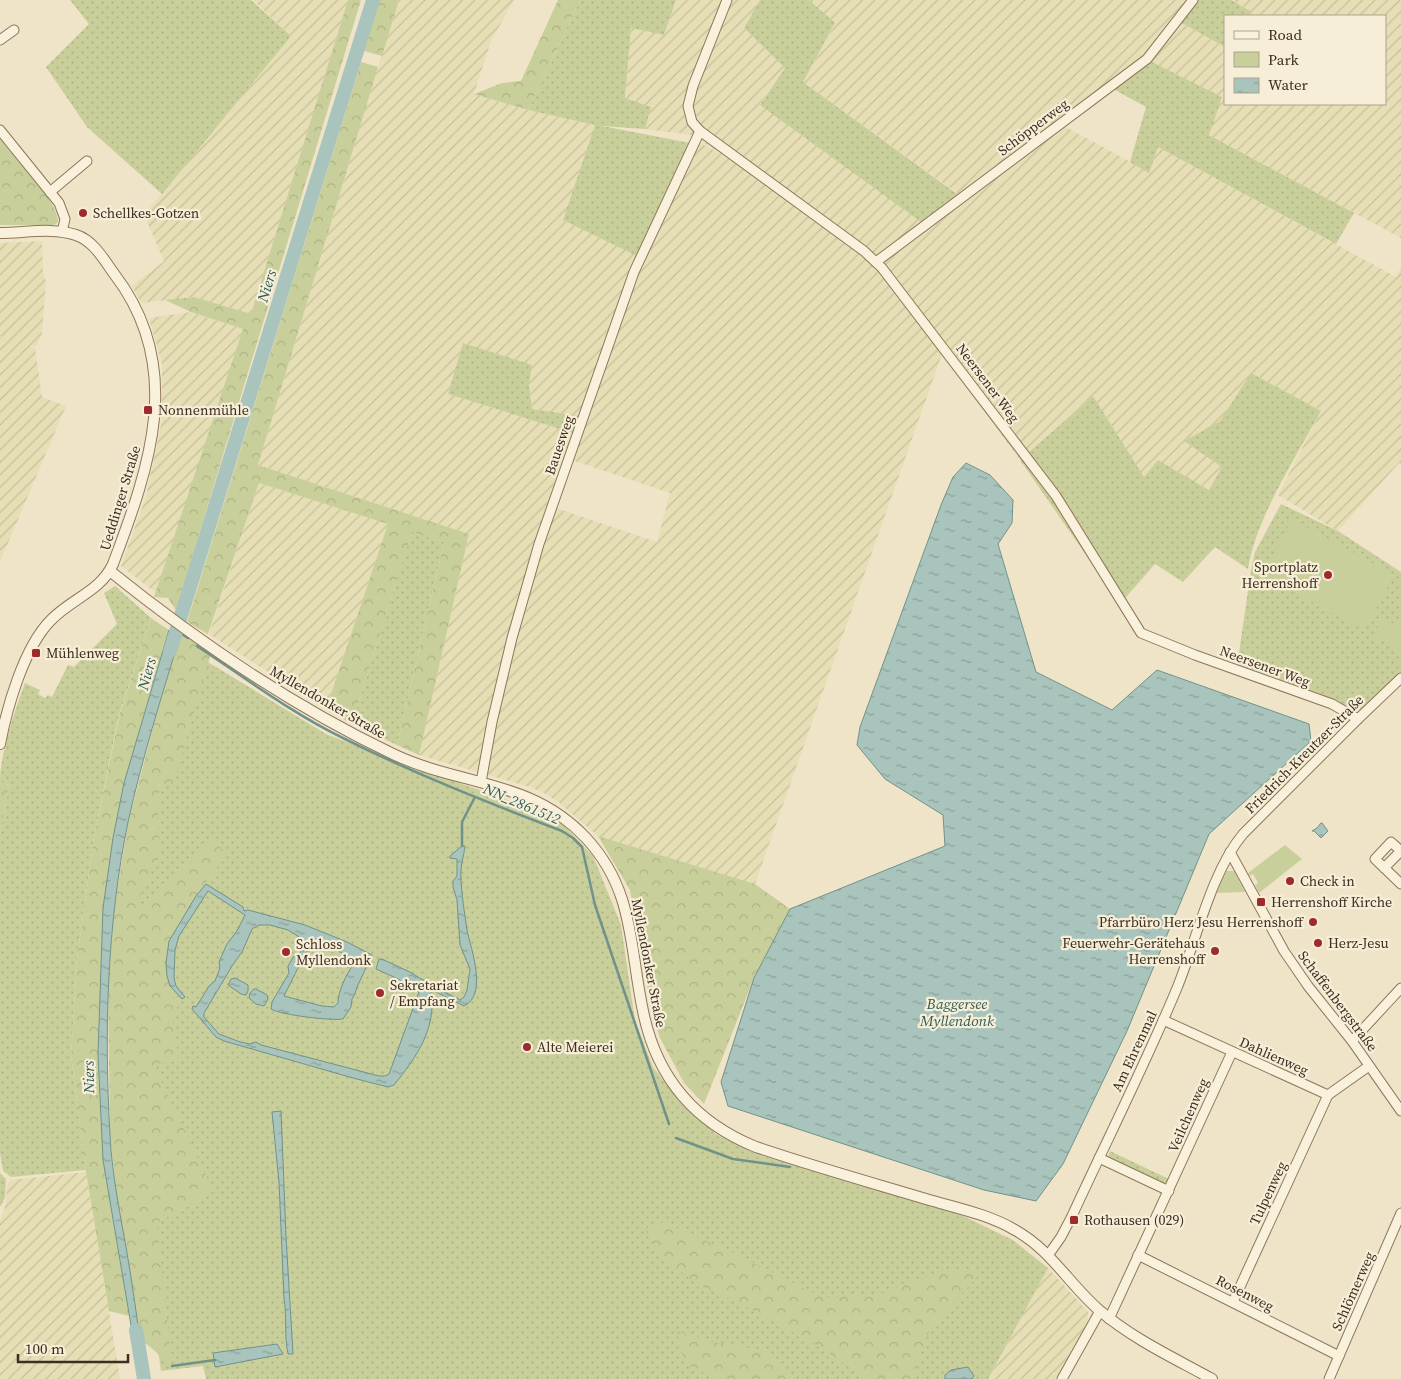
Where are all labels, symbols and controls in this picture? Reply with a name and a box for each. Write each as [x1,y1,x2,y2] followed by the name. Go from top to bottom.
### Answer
[1224,15,1386,105] legend
[1268,24,1302,45] text: Road
[1268,49,1300,70] text: Park
[1268,74,1309,95] text: Water
[993,94,1073,160] street label: Schöpperweg
[93,203,200,223] place label: Schellkes-Gotzen
[77,207,89,219] marker: Schellkes-Gotzen
[251,267,282,305] water label: Niers
[952,339,1024,427] street label: Neersener Weg
[158,400,249,420] place label: Nonnenmühle
[142,404,154,416] marker: Nonnenmühle
[539,412,579,478] street label: Bauesweg
[95,443,145,553] street label: Ueddinger Straße
[1242,557,1320,593] place label: Sportplatz Herrenshoff
[1322,569,1334,581] marker: Sportplatz Herrenshoff
[1217,640,1313,692] street label: Neersener Weg
[46,643,119,663] place label: Mühlenweg
[30,647,42,659] marker: Mühlenweg
[132,655,161,693] water label: Niers
[266,661,390,743] street label: Myllendonker Straße
[1240,690,1368,818] street label: Friedrich-Kreutzer-Straße
[479,777,564,829] water label: NN_2861512
[1300,871,1355,891] place label: Check in
[1284,875,1296,887] marker: Check in
[1271,892,1392,912] place label: Herrenshoff Kirche
[1255,896,1267,908] marker: Herrenshoff Kirche
[627,897,671,1029] street label: Myllendonker Straße
[1099,912,1305,932] place label: Pfarrbüro Herz Jesu Herrenshoff
[1307,916,1319,928] marker: Pfarrbüro Herz Jesu Herrenshoff
[1062,933,1207,969] place label: Feuerwehr-Gerätehaus Herrenshoff
[1328,933,1389,953] place label: Herz-Jesu
[296,934,371,970] place label: Schloss Myllendonk
[1312,937,1324,949] marker: Herz-Jesu
[1209,945,1221,957] marker: Feuerwehr-Gerätehaus Herrenshoff
[280,946,292,958] marker: Schloss Myllendonk
[1294,947,1382,1055] street label: Schaffenbergstraße
[390,975,459,1011] place label: Sekretariat / Empfang
[374,987,386,999] marker: Sekretariat / Empfang
[919,993,995,1031] water label: Baggersee Myllendonk
[1106,1007,1162,1095] street label: Am Ehrenmal
[1236,1032,1312,1080] street label: Dahlienweg
[537,1037,613,1057] place label: Alte Meierei
[521,1041,533,1053] marker: Alte Meierei
[78,1060,99,1095] water label: Niers
[1163,1075,1213,1155] street label: Veilchenweg
[1244,1158,1292,1228] street label: Tulpenweg
[1084,1210,1184,1230] place label: Rothausen (029)
[1068,1214,1080,1226] marker: Rothausen (029)
[1327,1248,1379,1334] street label: Schlömerweg
[1213,1270,1277,1316] street label: Rosenweg
[18,1332,128,1364] scale bar
[25,1338,65,1359] text: 100 m

